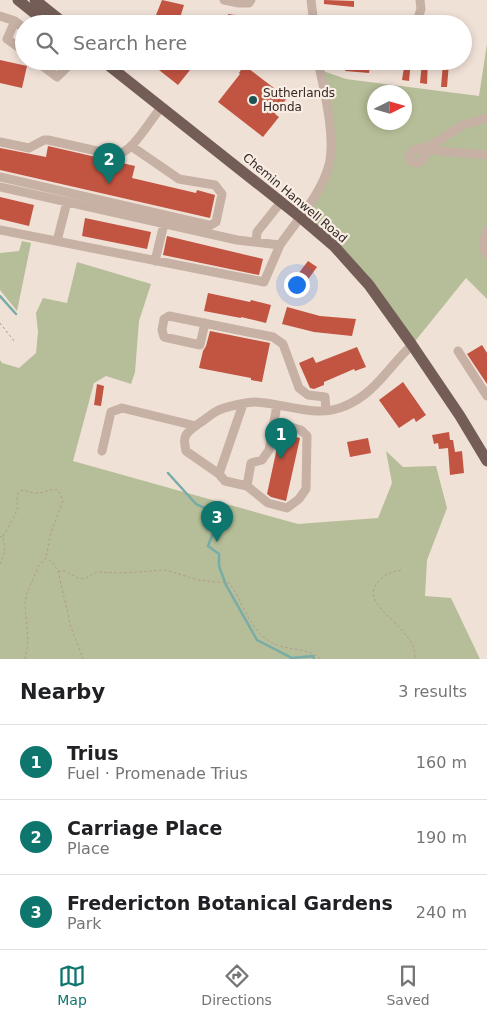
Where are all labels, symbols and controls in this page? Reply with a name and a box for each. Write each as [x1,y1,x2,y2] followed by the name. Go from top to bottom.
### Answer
[15,15,472,70] search box
[33,29,61,57] icon: search
[73,32,187,54] text: Search here
[367,85,412,130] north arrow
[263,86,335,114] place label: Sutherlands Honda
[247,94,259,106] marker: Sutherlands Honda
[93,143,125,184] pin: 2
[240,150,350,246] street label: Chemin Hanwell Road
[284,272,310,298] your location
[265,418,297,459] pin: 1
[201,501,233,542] pin: 3
[20,680,105,704] text: Nearby
[398,682,467,701] text: 3 results
[67,742,119,764] text: Trius
[30,753,42,772] text: 1
[416,753,467,772] text: 160 m
[67,764,248,783] text: Fuel · Promenade Trius
[67,817,222,839] text: Carriage Place
[30,828,42,847] text: 2
[416,828,467,847] text: 190 m
[67,839,110,858] text: Place
[67,892,393,914] text: Fredericton Botanical Gardens
[30,903,42,922] text: 3
[416,903,467,922] text: 240 m
[67,914,102,933] text: Park
[57,962,87,1008] tab: Map
[201,962,272,1008] tab: Directions
[386,962,430,1008] tab: Saved

